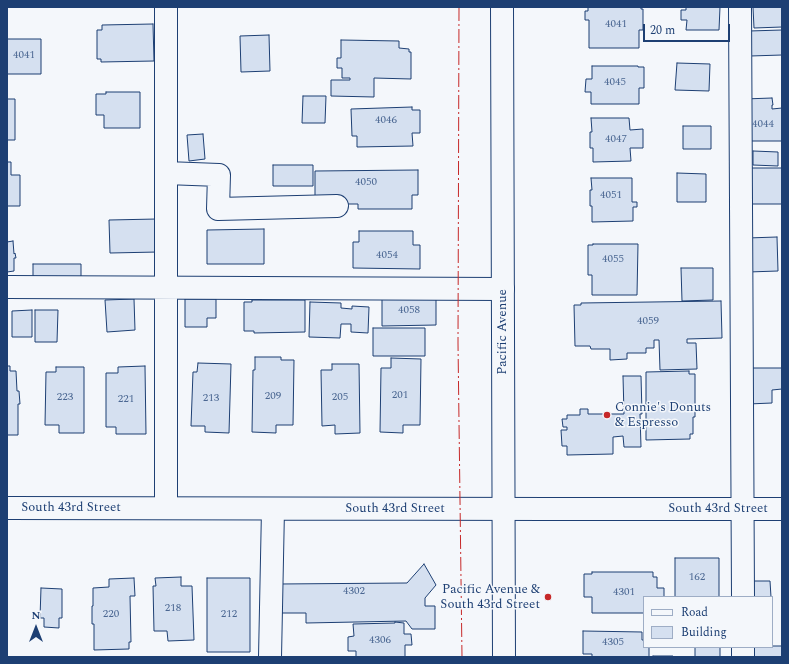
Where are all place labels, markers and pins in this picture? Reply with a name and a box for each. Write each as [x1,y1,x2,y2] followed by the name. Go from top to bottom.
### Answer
[615,400,711,431] place label: Connie's Donuts & Espresso
[602,410,612,420] marker: Connie's Donuts & Espresso
[440,582,540,613] place label: Pacific Avenue & South 43rd Street
[543,592,553,602] marker: Pacific Avenue & South 43rd Street

